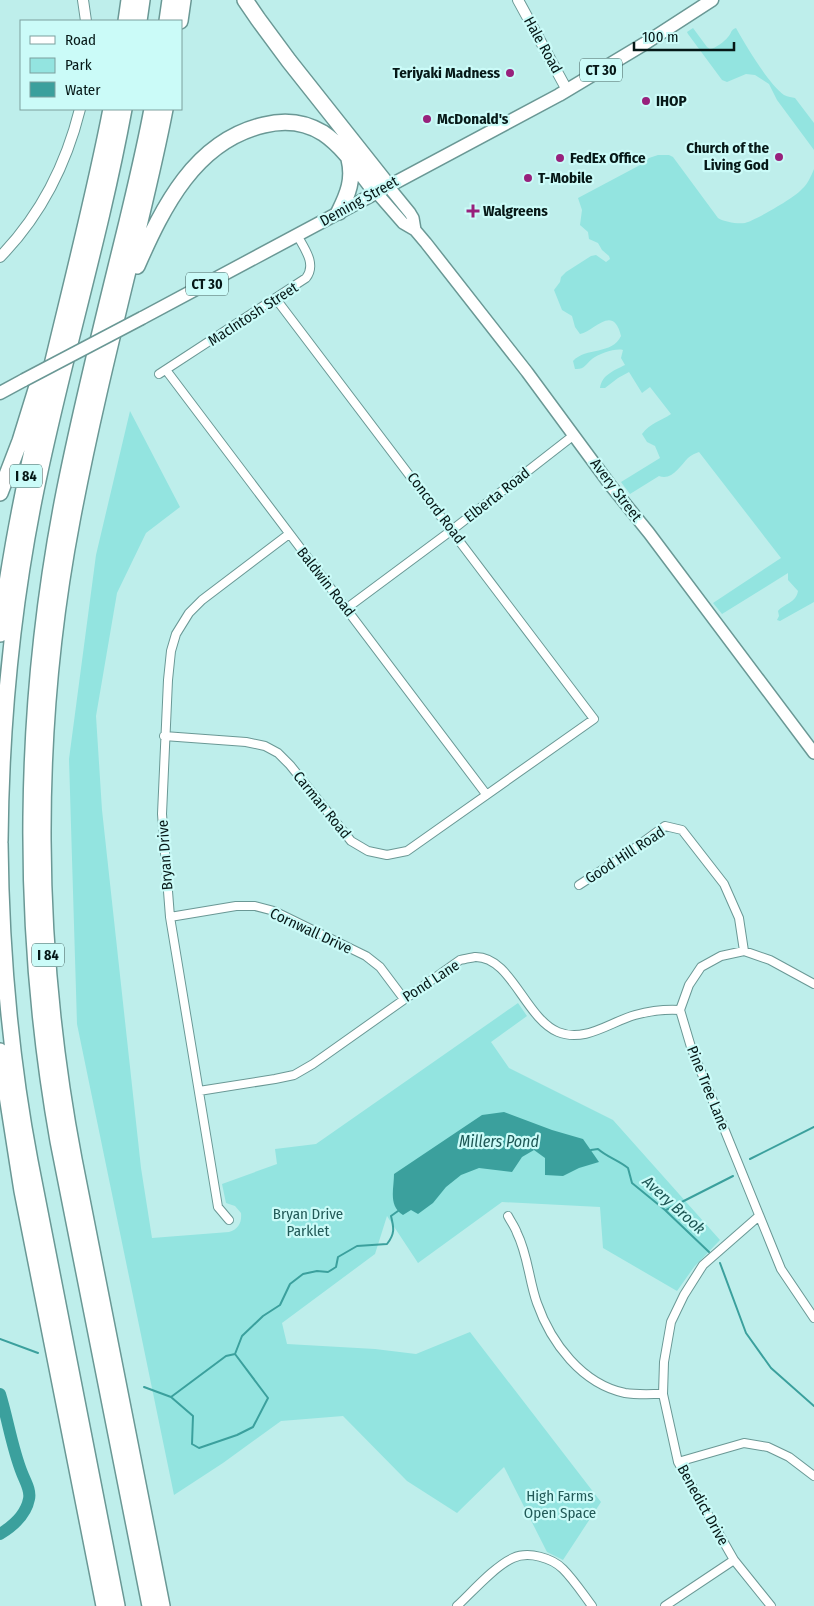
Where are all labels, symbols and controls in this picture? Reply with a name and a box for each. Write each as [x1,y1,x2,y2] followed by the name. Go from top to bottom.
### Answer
[520,13,566,77] street label: Hale Road
[20,20,182,110] legend
[634,20,734,52] scale bar
[642,28,679,46] text: 100 m
[65,31,96,49] text: Road
[65,56,92,74] text: Park
[580,58,622,82] road number: CT 30
[393,64,500,82] place label: Teriyaki Madness
[504,67,516,79] marker: Teriyaki Madness
[65,81,101,99] text: Water
[656,92,687,110] place label: IHOP
[640,95,652,107] marker: IHOP
[437,110,509,128] place label: McDonald's
[421,113,433,125] marker: McDonald's
[686,139,769,174] place label: Church of the Living God
[570,149,646,167] place label: FedEx Office
[773,151,785,163] marker: Church of the Living God
[554,152,566,164] marker: FedEx Office
[538,169,593,187] place label: T-Mobile
[317,172,401,230] street label: Deming Street
[522,172,534,184] marker: T-Mobile
[483,202,548,220] place label: Walgreens
[467,205,479,217] marker: Walgreens
[186,272,228,296] road number: CT 30
[205,278,301,350] street label: MacIntosh Street
[586,455,646,525] street label: Avery Street
[10,464,42,488] road number: I 84
[461,464,533,526] street label: Elberta Road
[403,469,469,547] street label: Concord Road
[293,544,359,620] street label: Baldwin Road
[289,768,355,842] street label: Carman Road
[154,819,176,891] street label: Bryan Drive
[582,823,668,887] street label: Good Hill Road
[267,904,355,958] street label: Cornwall Drive
[32,944,64,966] road number: I 84
[399,956,463,1006] street label: Pond Lane
[683,1043,733,1133] street label: Pine Tree Lane
[459,1132,539,1151] water label: Millers Pond
[638,1171,709,1238] water label: Avery Brook
[273,1205,343,1240] park label: Bryan Drive Parklet
[673,1462,733,1548] street label: Benedict Drive
[524,1487,596,1522] park label: High Farms Open Space

